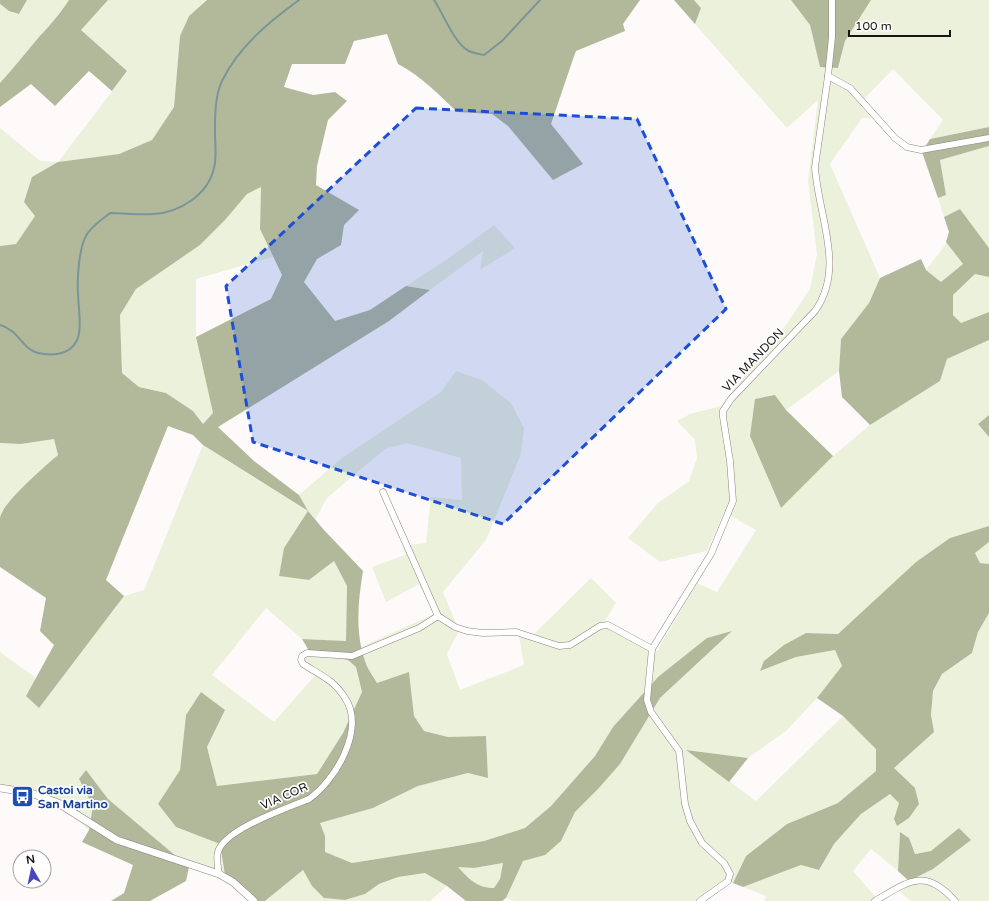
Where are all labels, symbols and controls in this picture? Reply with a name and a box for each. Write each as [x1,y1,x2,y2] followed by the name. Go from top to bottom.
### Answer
[849,12,950,38] scale bar
[855,19,892,33] text: 100 m
[719,325,787,395] street label: VIA MANDON
[258,779,310,813] street label: VIA COR
[38,783,108,811] place label: Castoi via San Martino
[9,784,35,810] bus stop icon: Castoi via San Martino
[12,849,52,889] north arrow
[25,853,36,867] text: N

